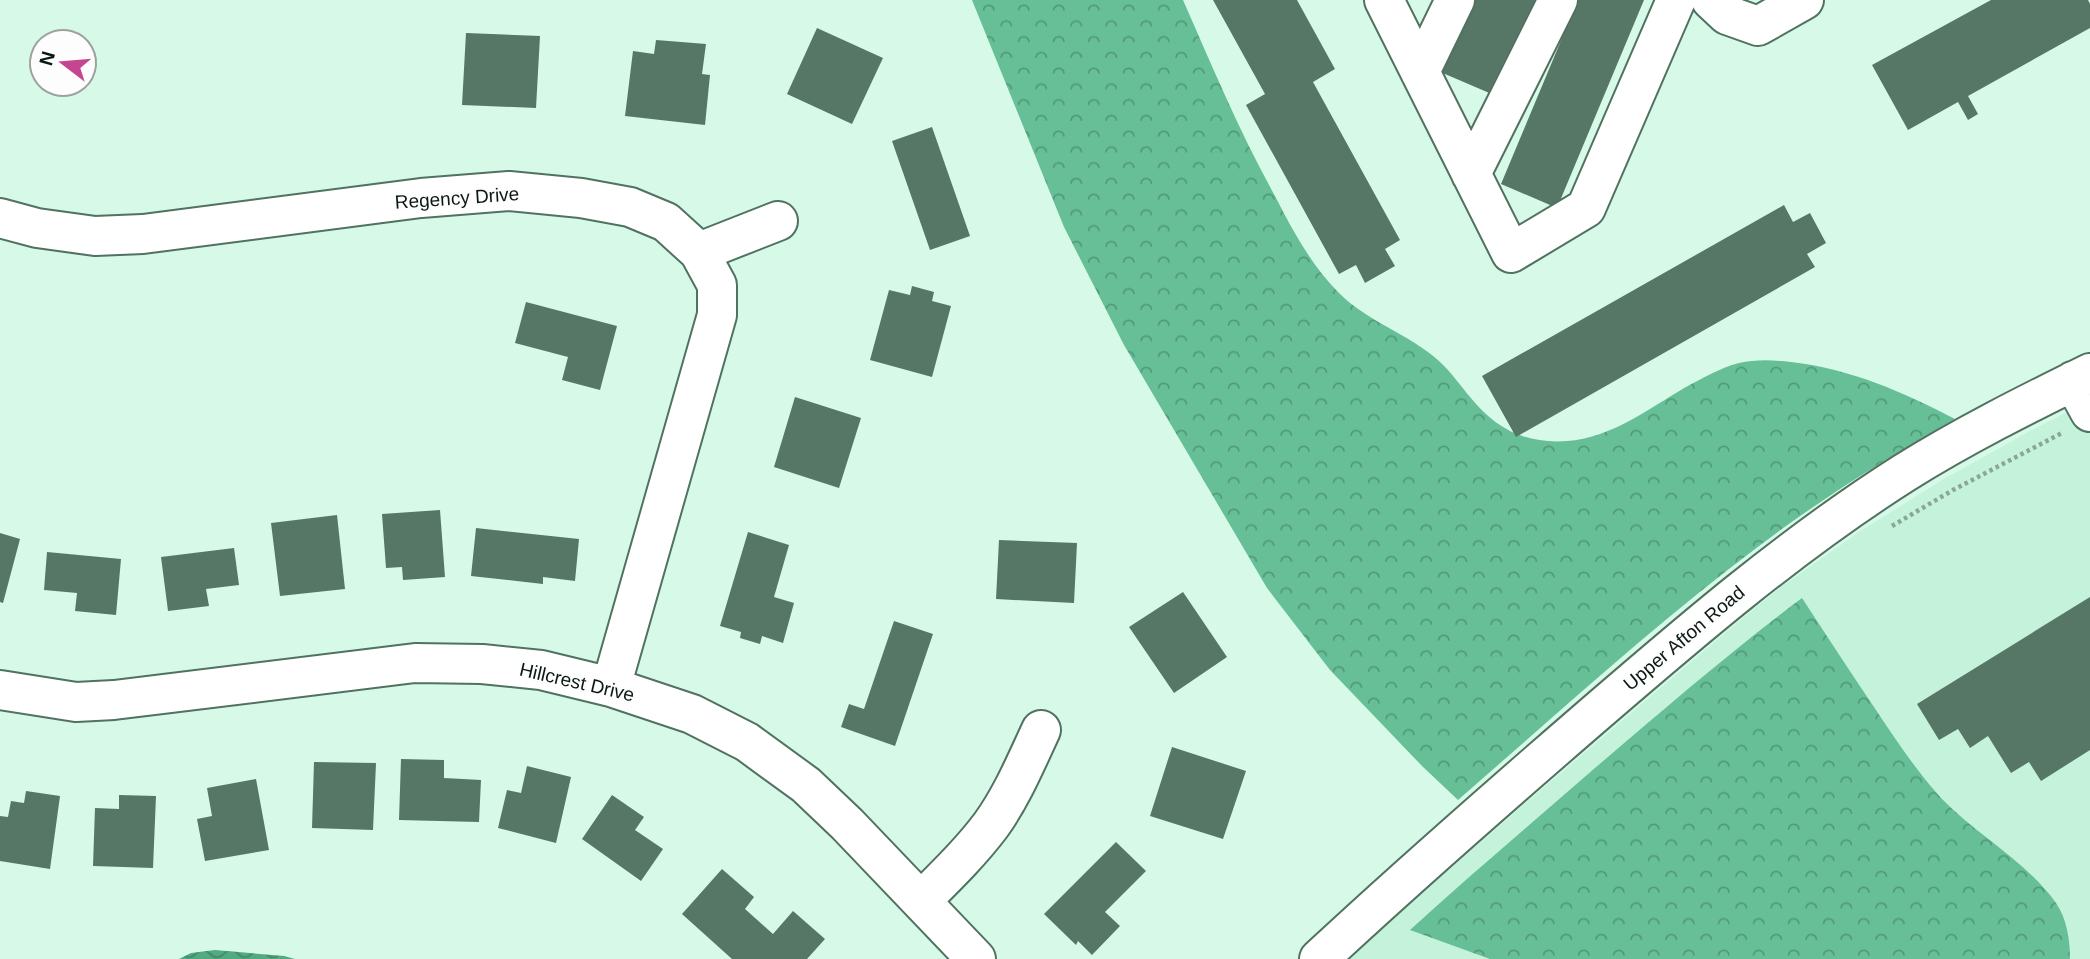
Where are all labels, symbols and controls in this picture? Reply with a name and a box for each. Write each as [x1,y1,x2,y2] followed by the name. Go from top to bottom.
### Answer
[28,28,98,98] north arrow
[35,49,59,68] text: N
[394,183,520,213] street label: Regency Drive
[1619,581,1749,695] street label: Upper Afton Road
[518,659,636,705] street label: Hillcrest Drive

